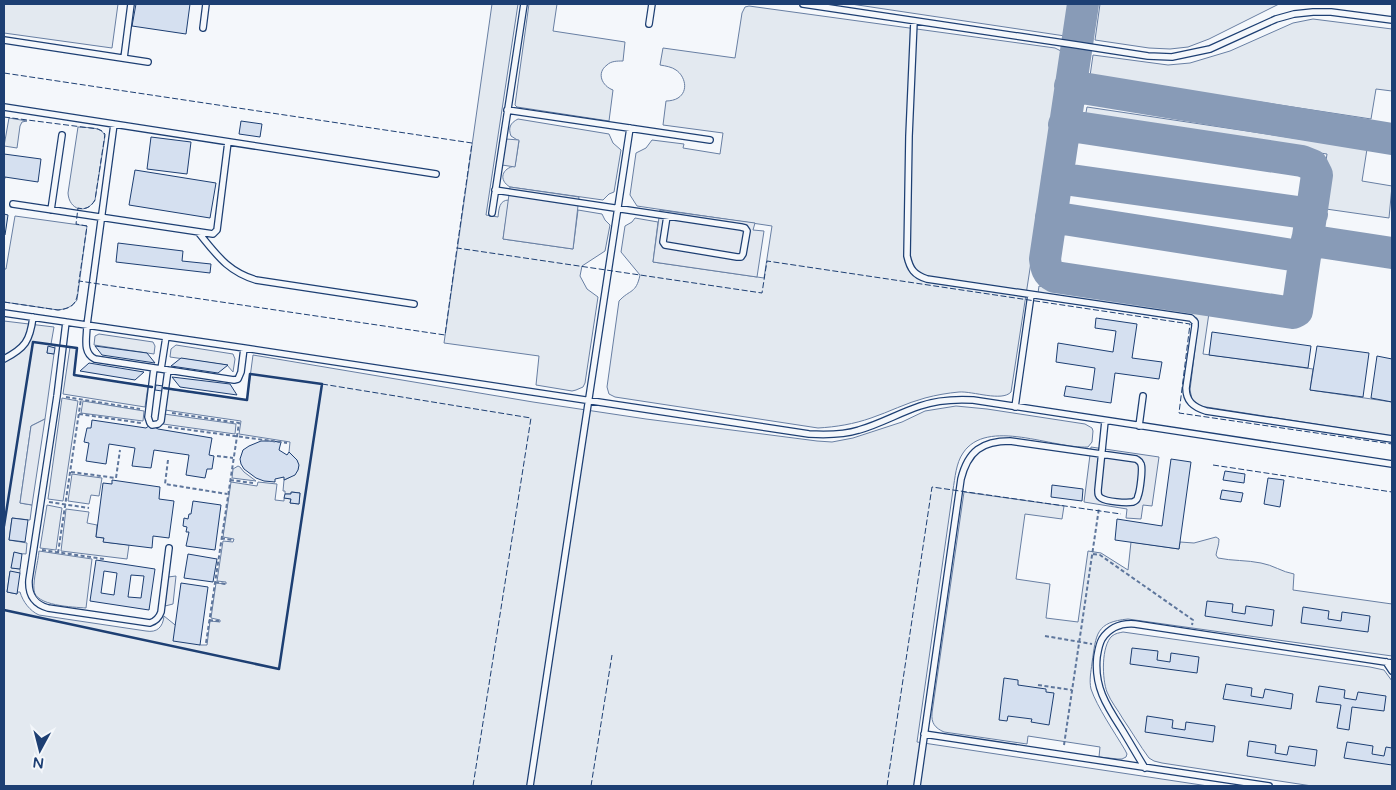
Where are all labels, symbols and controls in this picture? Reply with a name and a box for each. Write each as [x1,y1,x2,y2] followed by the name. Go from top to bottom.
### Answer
[15,725,65,775] north arrow
[32,753,45,772] text: N

